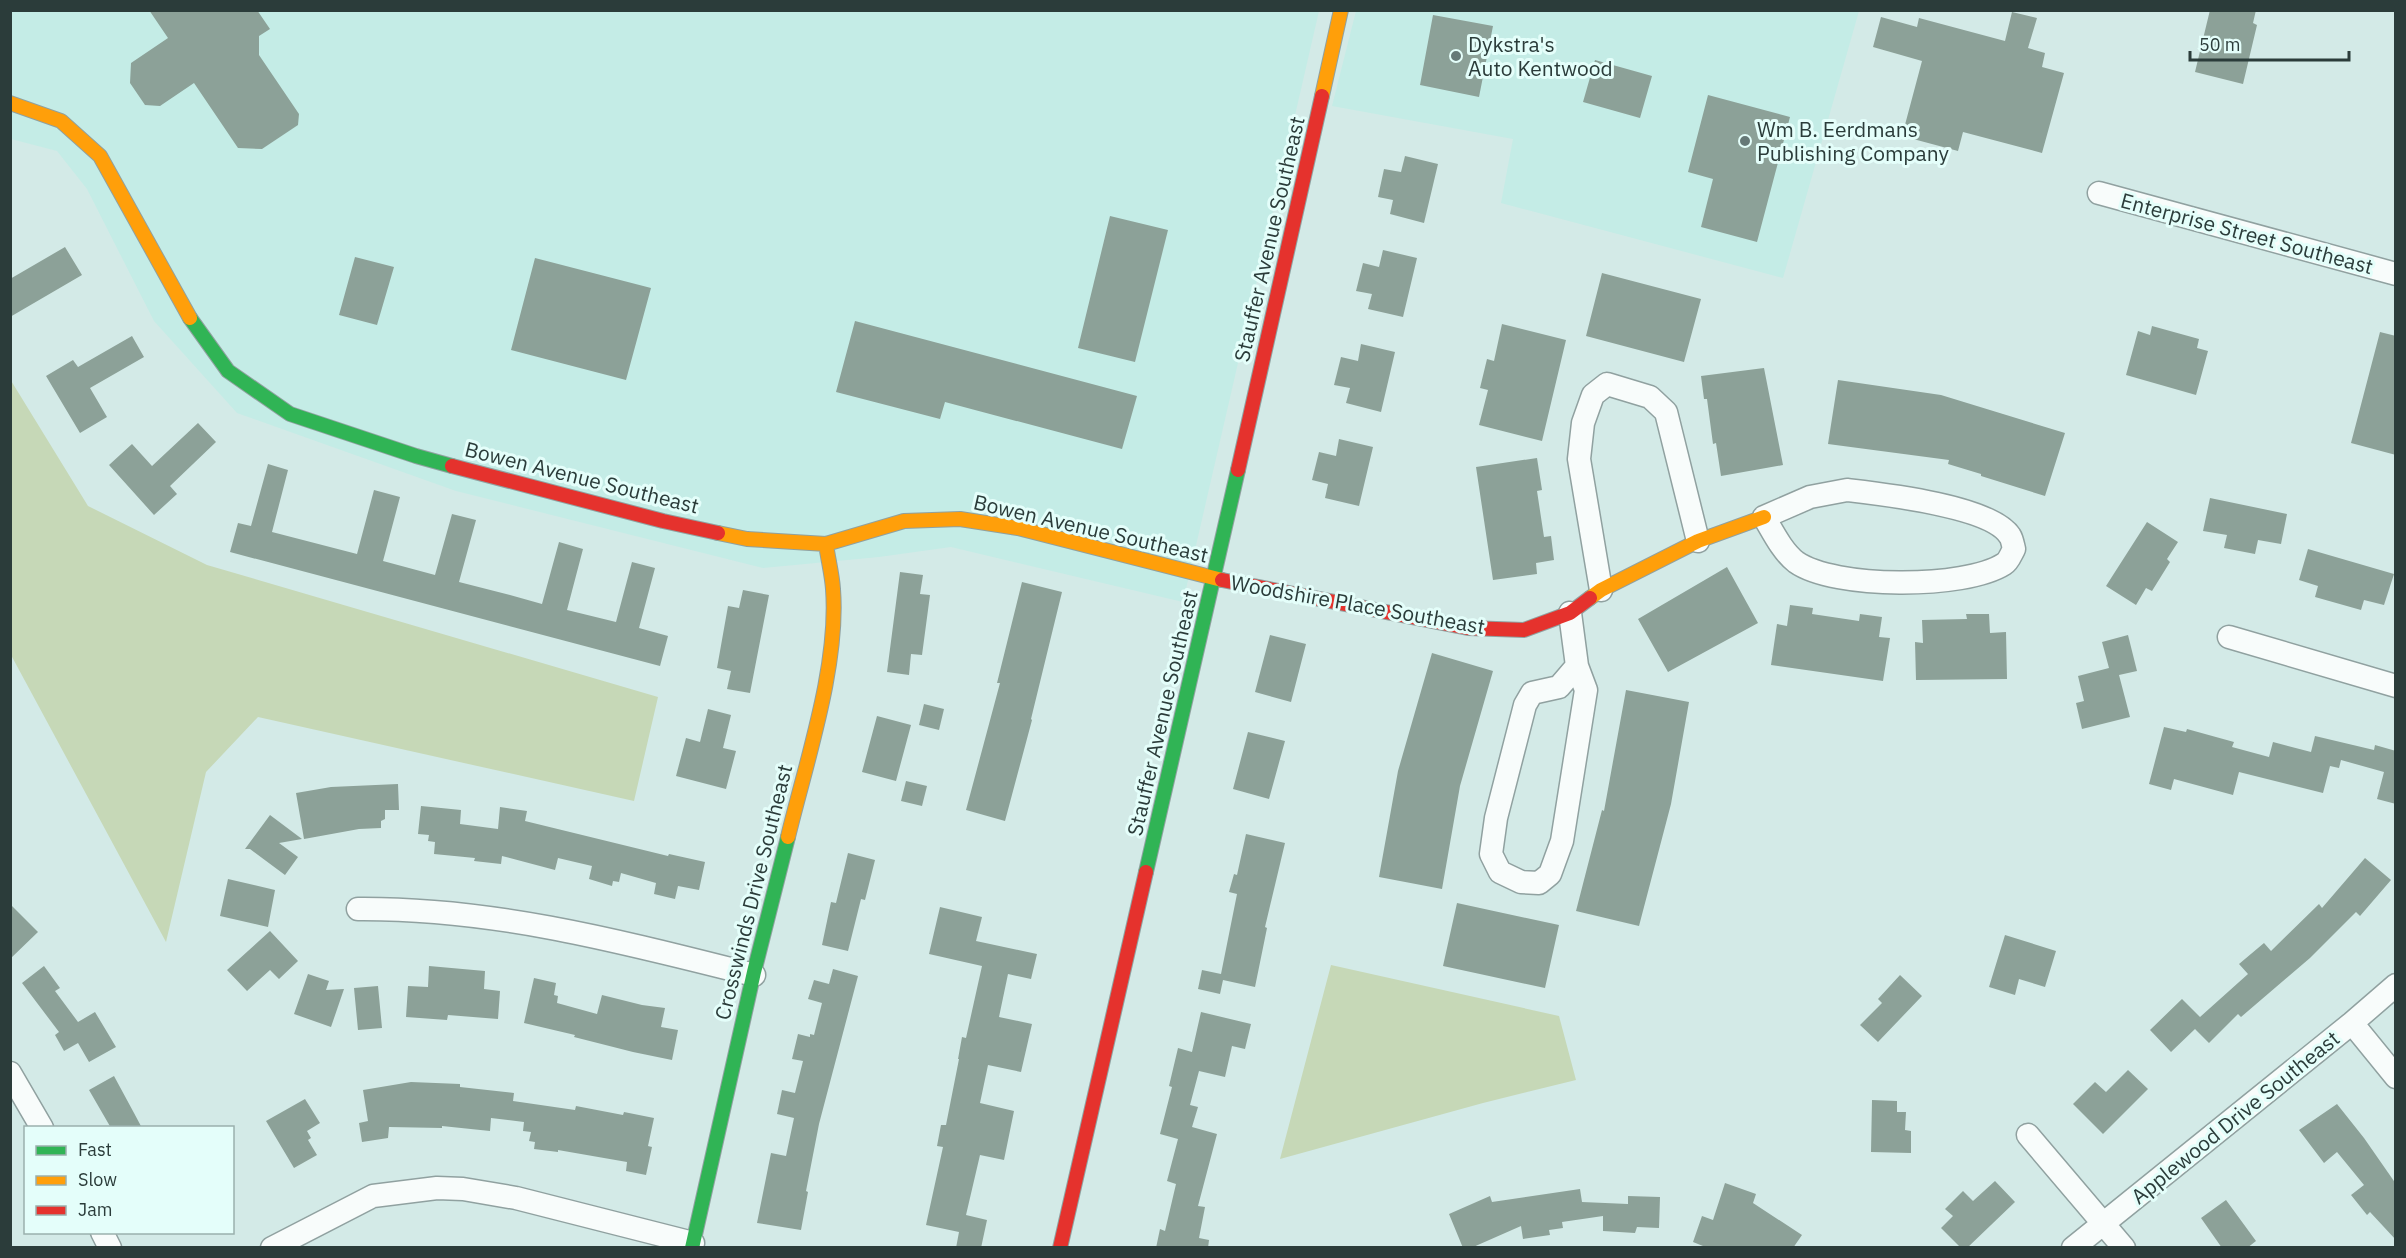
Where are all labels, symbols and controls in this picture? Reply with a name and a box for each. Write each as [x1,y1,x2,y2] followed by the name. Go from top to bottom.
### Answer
[2190,24,2349,62] scale bar
[1468,30,1613,82] place label: Dykstra's Auto Kentwood
[2199,33,2241,56] text: 50 m
[1449,49,1463,63] marker: Dykstra's Auto Kentwood
[1227,114,1311,364] street label: Stauffer Avenue Southeast
[1757,115,1949,167] place label: Wm B. Eerdmans Publishing Company
[1738,134,1752,148] marker: Wm B. Eerdmans Publishing Company
[2118,186,2376,280] street label: Enterprise Street Southeast
[462,434,702,520] street label: Bowen Avenue Southeast
[971,487,1211,569] street label: Bowen Avenue Southeast
[1229,568,1487,640] street label: Woodshire Place Southeast
[1120,588,1204,838] street label: Stauffer Avenue Southeast
[708,761,798,1023] street label: Crosswinds Drive Southeast
[2125,1024,2345,1210] street label: Applewood Drive Southeast
[24,1126,234,1234] legend
[78,1138,112,1161] text: Fast
[78,1168,117,1191] text: Slow
[78,1198,113,1221] text: Jam

